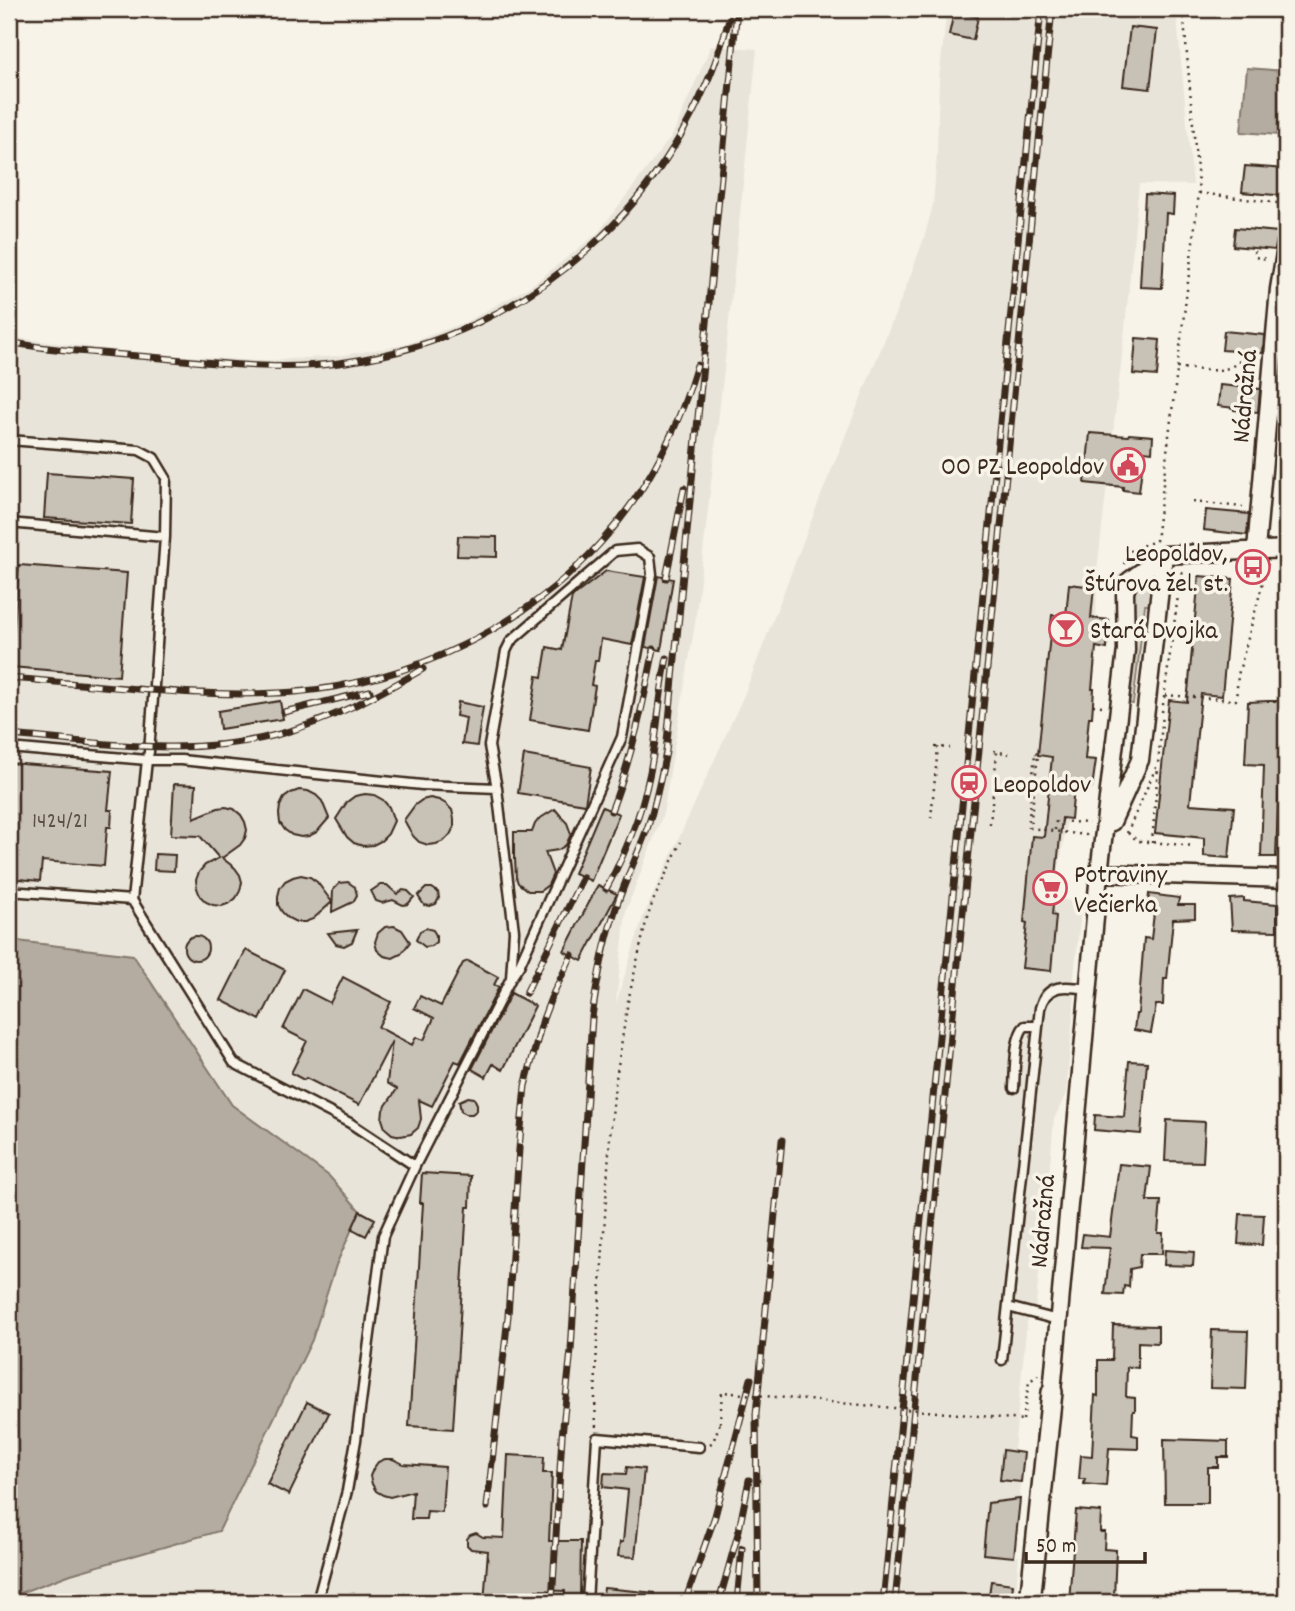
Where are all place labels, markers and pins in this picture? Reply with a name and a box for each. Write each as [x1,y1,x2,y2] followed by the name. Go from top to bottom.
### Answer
[1109,446,1147,484] public building icon: OO PZ Leopoldov
[941,450,1104,487] place label: OO PZ Leopoldov
[1085,537,1228,604] place label: Leopoldov, Štúrova žel. st.
[1234,548,1272,586] bus stop icon: Leopoldov, Štúrova žel. st.
[1047,610,1085,648] bar icon: Stará Dvojka
[1090,614,1218,651] place label: Stará Dvojka
[950,764,988,802] station icon: Leopoldov
[993,768,1091,805] place label: Leopoldov
[1074,858,1167,925] place label: Potraviny Večierka
[1031,869,1069,907] supermarket icon: Potraviny Večierka

